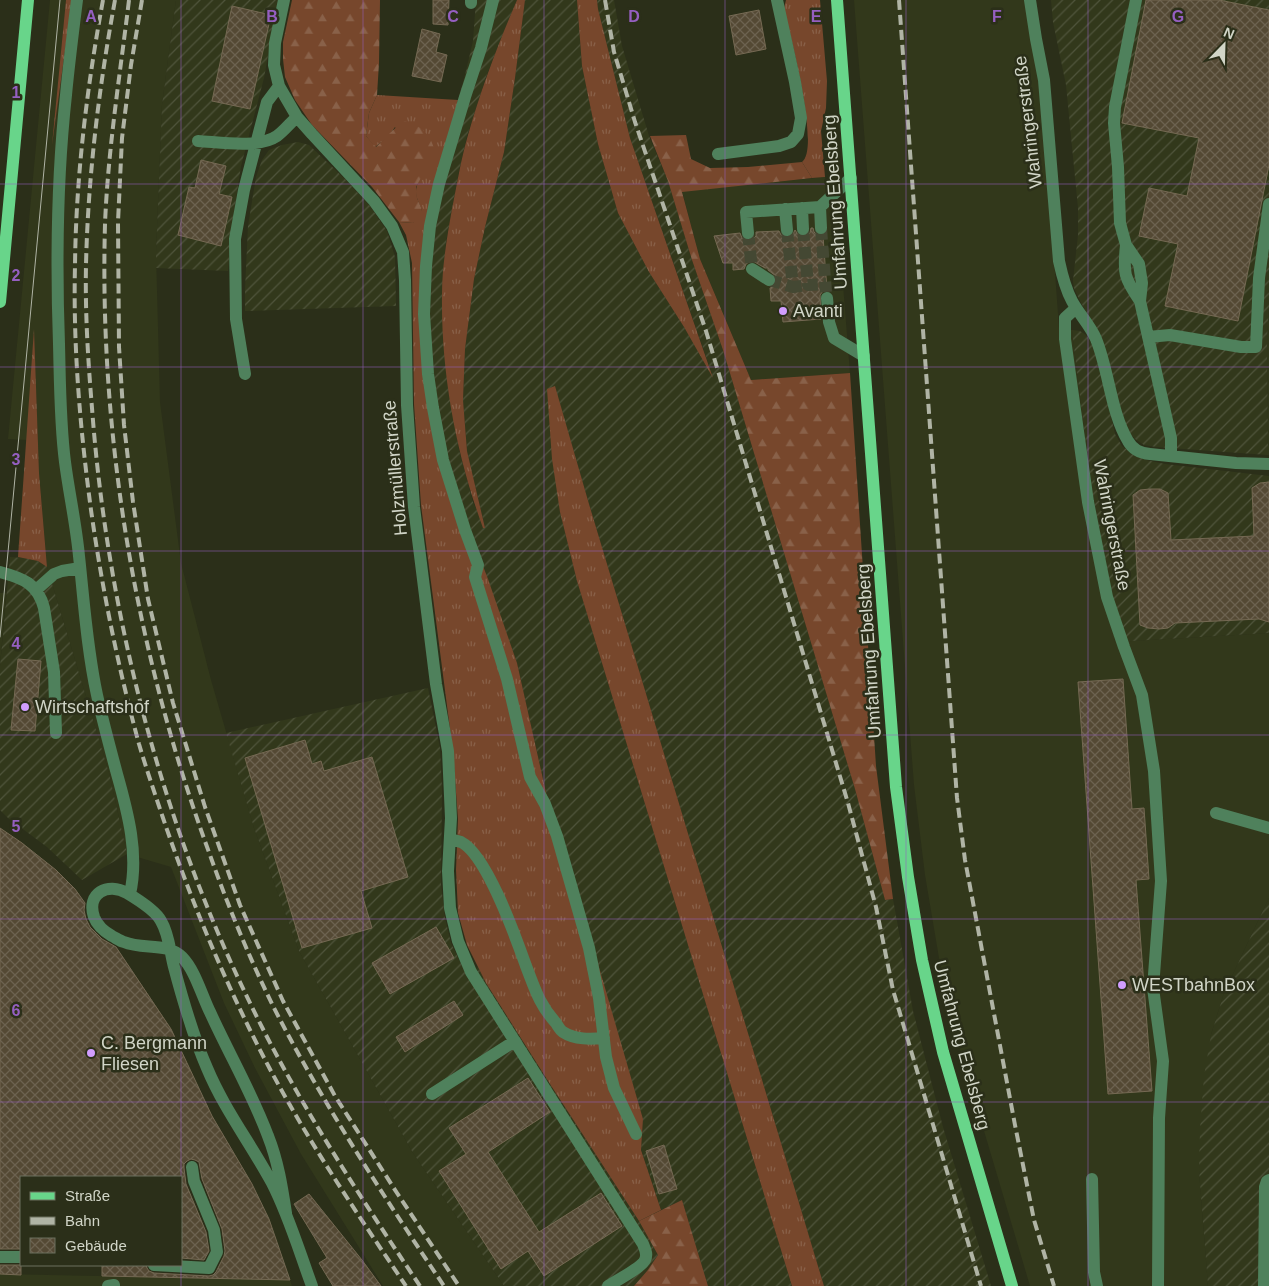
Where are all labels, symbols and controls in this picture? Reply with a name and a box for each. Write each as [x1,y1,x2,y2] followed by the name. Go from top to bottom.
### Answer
[85,8,97,25] text: A
[266,8,278,25] text: B
[447,8,459,25] text: C
[628,8,640,25] text: D
[811,8,822,25] text: E
[992,8,1002,25] text: F
[1172,8,1184,25] text: G
[1199,20,1249,70] north arrow
[1221,24,1237,42] text: N
[1010,55,1046,189] street label: Wahringerstraße
[12,84,21,101] text: 1
[819,114,851,290] street label: Umfahrung Ebelsberg
[12,267,21,284] text: 2
[793,301,843,321] place label: Avanti
[777,305,789,317] marker: Avanti
[379,399,411,537] street label: Holzmüllerstraße
[12,451,21,468] text: 3
[1089,458,1135,592] street label: Wahringerstraße
[853,563,885,739] street label: Umfahrung Ebelsberg
[12,635,21,652] text: 4
[35,697,150,717] place label: Wirtschaftshof
[19,701,31,713] marker: Wirtschaftshof
[12,818,21,835] text: 5
[930,958,994,1132] street label: Umfahrung Ebelsberg
[1132,975,1255,995] place label: WESTbahnBox
[1116,979,1128,991] marker: WESTbahnBox
[12,1002,21,1019] text: 6
[101,1033,207,1074] place label: C. Bergmann Fliesen
[85,1047,97,1059] marker: C. Bergmann Fliesen
[20,1176,182,1266] legend
[65,1187,110,1204] text: Straße
[65,1212,100,1229] text: Bahn
[65,1237,127,1254] text: Gebäude

